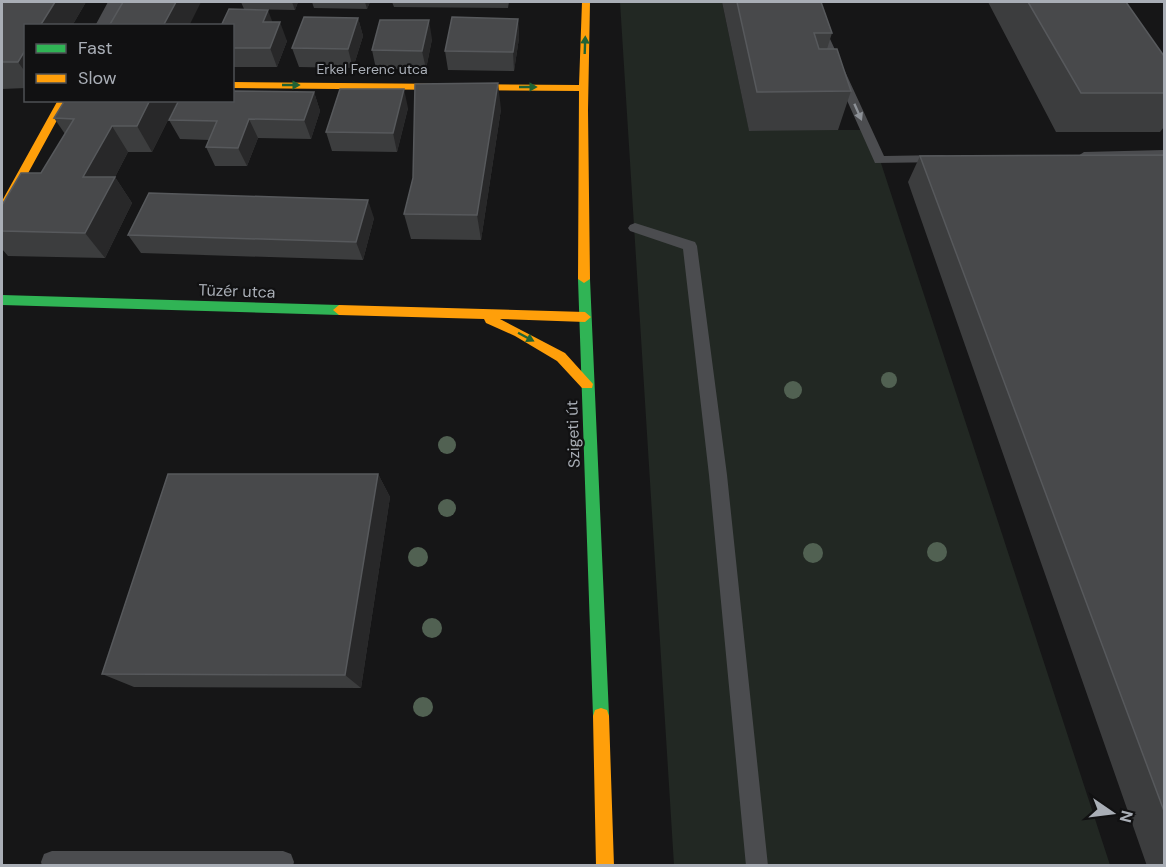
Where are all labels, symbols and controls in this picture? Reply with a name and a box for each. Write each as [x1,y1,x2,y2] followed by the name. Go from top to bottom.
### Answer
[24,24,234,102] legend
[580,35,589,54] one-way arrow
[78,36,113,60] text: Fast
[316,60,428,78] street label: Erkel Ferenc utca
[78,66,117,90] text: Slow
[281,80,300,90] one-way arrow
[518,82,537,92] one-way arrow
[853,104,862,121] one-way arrow
[198,279,276,303] street label: Tüzér utca
[518,332,535,342] one-way arrow
[561,400,585,468] street label: Szigeti út
[1082,783,1142,843] north arrow
[1114,808,1138,825] text: N

